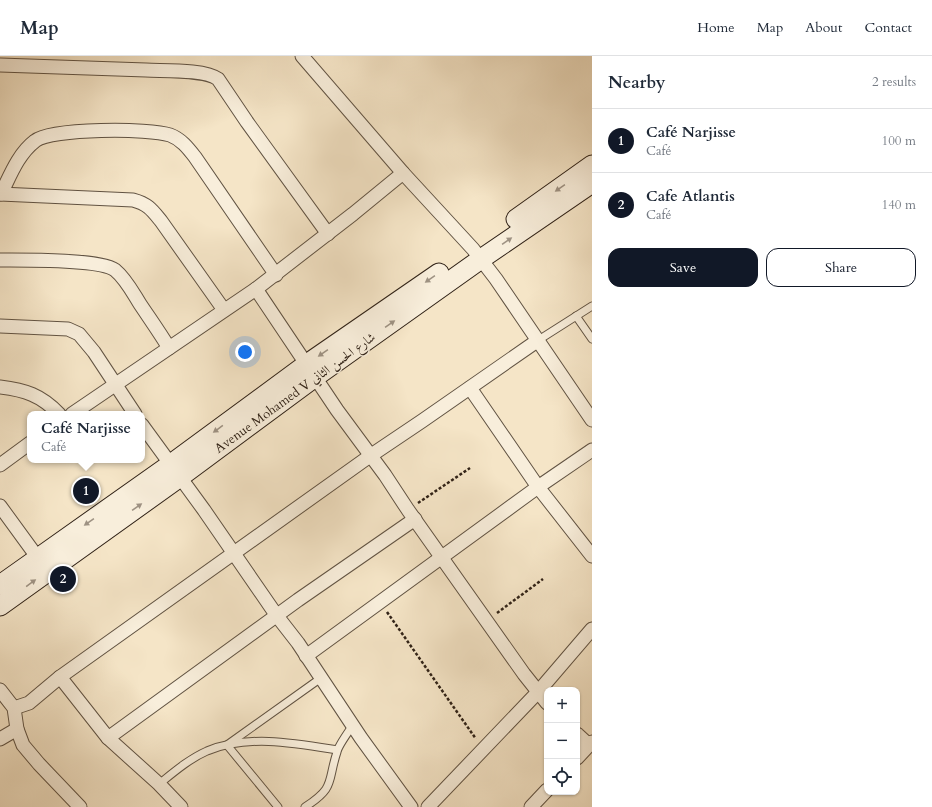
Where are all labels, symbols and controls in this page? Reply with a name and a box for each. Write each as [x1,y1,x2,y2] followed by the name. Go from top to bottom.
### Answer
[20,15,59,41] text: Map
[697,18,735,37] text: Home
[757,18,783,37] text: Map
[805,18,842,37] text: About
[864,18,912,37] text: Contact
[608,71,665,94] text: Nearby
[872,73,916,91] text: 2 results
[646,122,736,142] text: Café Narjisse
[618,132,624,150] text: 1
[882,132,916,150] text: 100 m
[646,142,671,160] text: Café
[555,184,565,192] one-way arrow
[646,186,735,206] text: Cafe Atlantis
[618,196,624,214] text: 2
[882,196,916,214] text: 140 m
[646,206,671,224] text: Café
[502,237,512,245] one-way arrow
[608,248,758,287] button: Save
[766,248,916,287] button: Share
[425,275,435,283] one-way arrow
[384,320,395,328] one-way arrow
[211,328,380,459] street label: Avenue Mohamed V شارع الحسن الثاني
[235,342,255,362] your location
[318,349,328,357] one-way arrow
[27,411,145,463] popup
[41,418,131,438] text: Café Narjisse
[212,425,223,434] one-way arrow
[41,438,66,456] text: Café
[73,476,99,506] pin: 1
[132,503,143,511] one-way arrow
[84,518,95,526] one-way arrow
[50,564,76,594] pin: 2
[26,579,37,587] one-way arrow
[544,687,580,795] map controls
[544,687,580,723] button: +
[544,723,580,759] button: −
[544,759,580,795] button: locate

